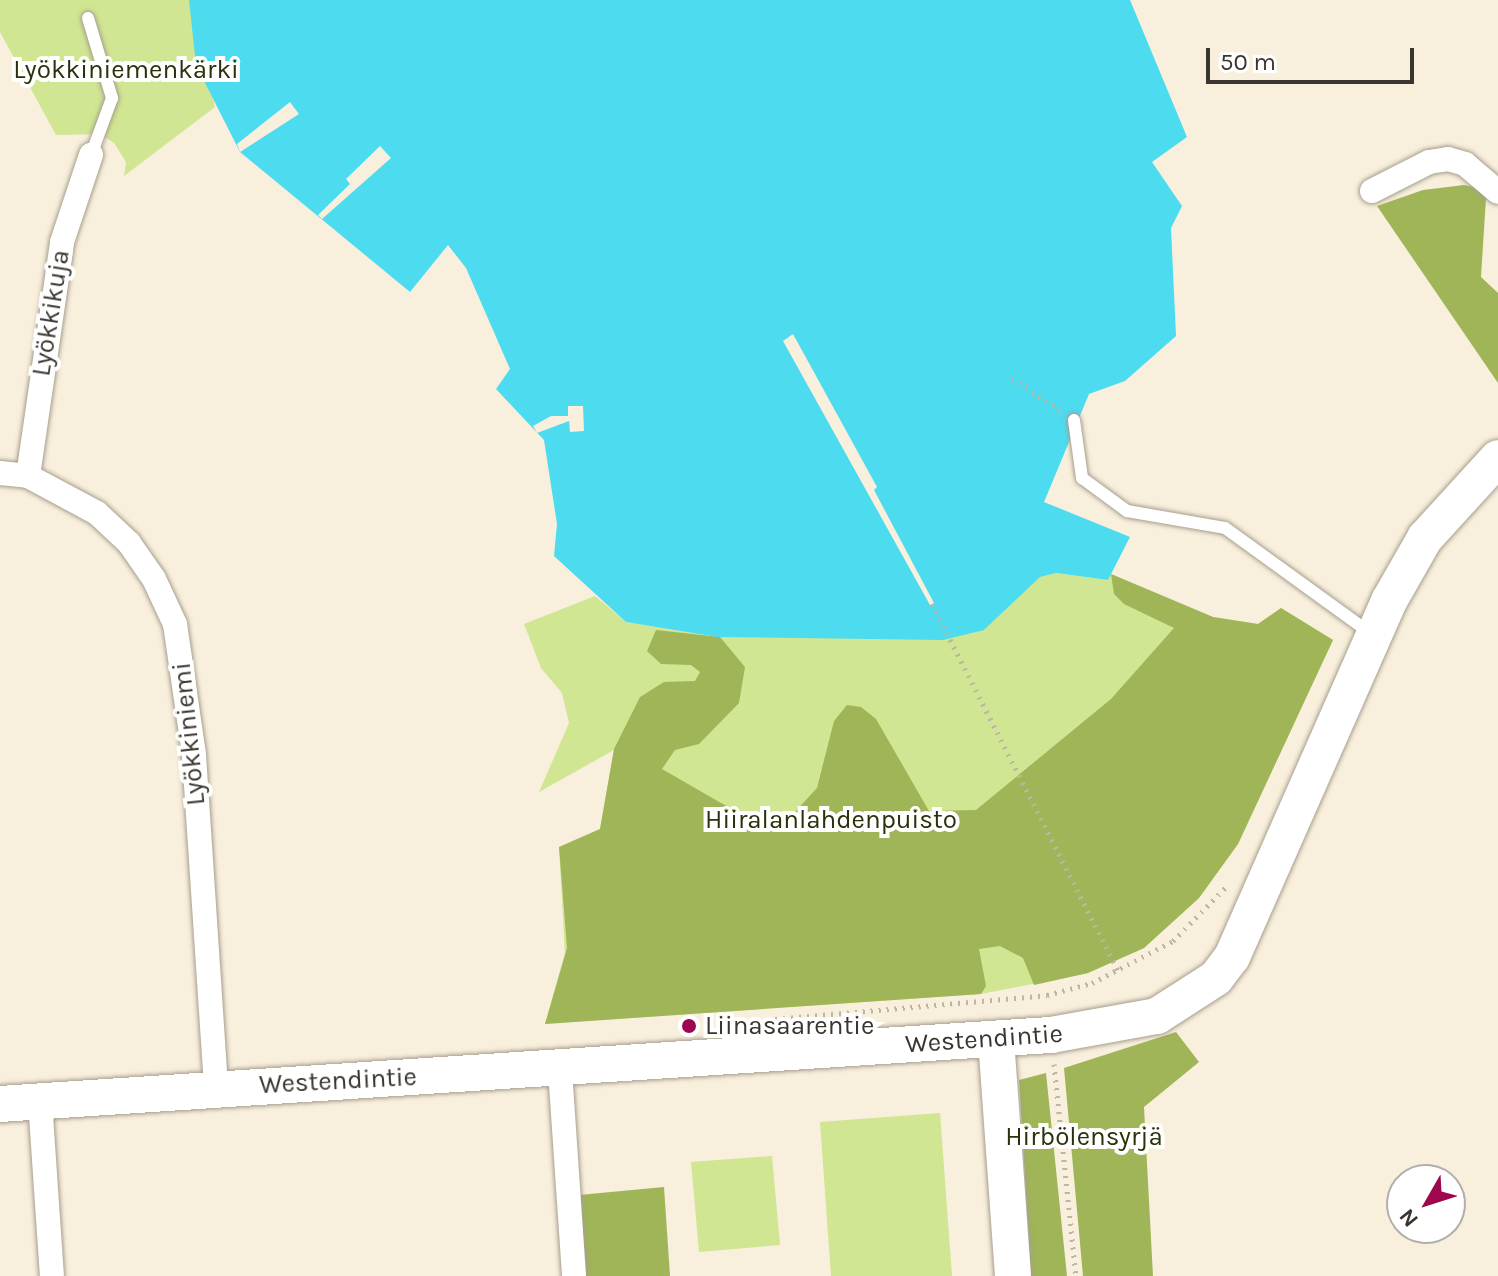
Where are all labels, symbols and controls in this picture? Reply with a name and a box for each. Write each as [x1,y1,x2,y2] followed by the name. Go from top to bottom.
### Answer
[1210,32,1418,82] scale bar
[1220,48,1276,76] text: 50 m
[13,54,239,86] park label: Lyökkiniemenkärki
[26,248,76,378] street label: Lyökkikuja
[166,661,212,807] street label: Lyökkiniemi
[705,804,957,836] park label: Hiiralanlahdenpuisto
[705,1010,874,1042] place label: Liinasaarentie
[680,1017,698,1035] marker: Liinasaarentie
[904,1018,1064,1060] street label: Westendintie
[258,1061,418,1101] street label: Westendintie
[1005,1121,1163,1153] park label: Hirbölensyrjä
[1386,1164,1466,1244] north arrow
[1394,1204,1424,1232] text: N

